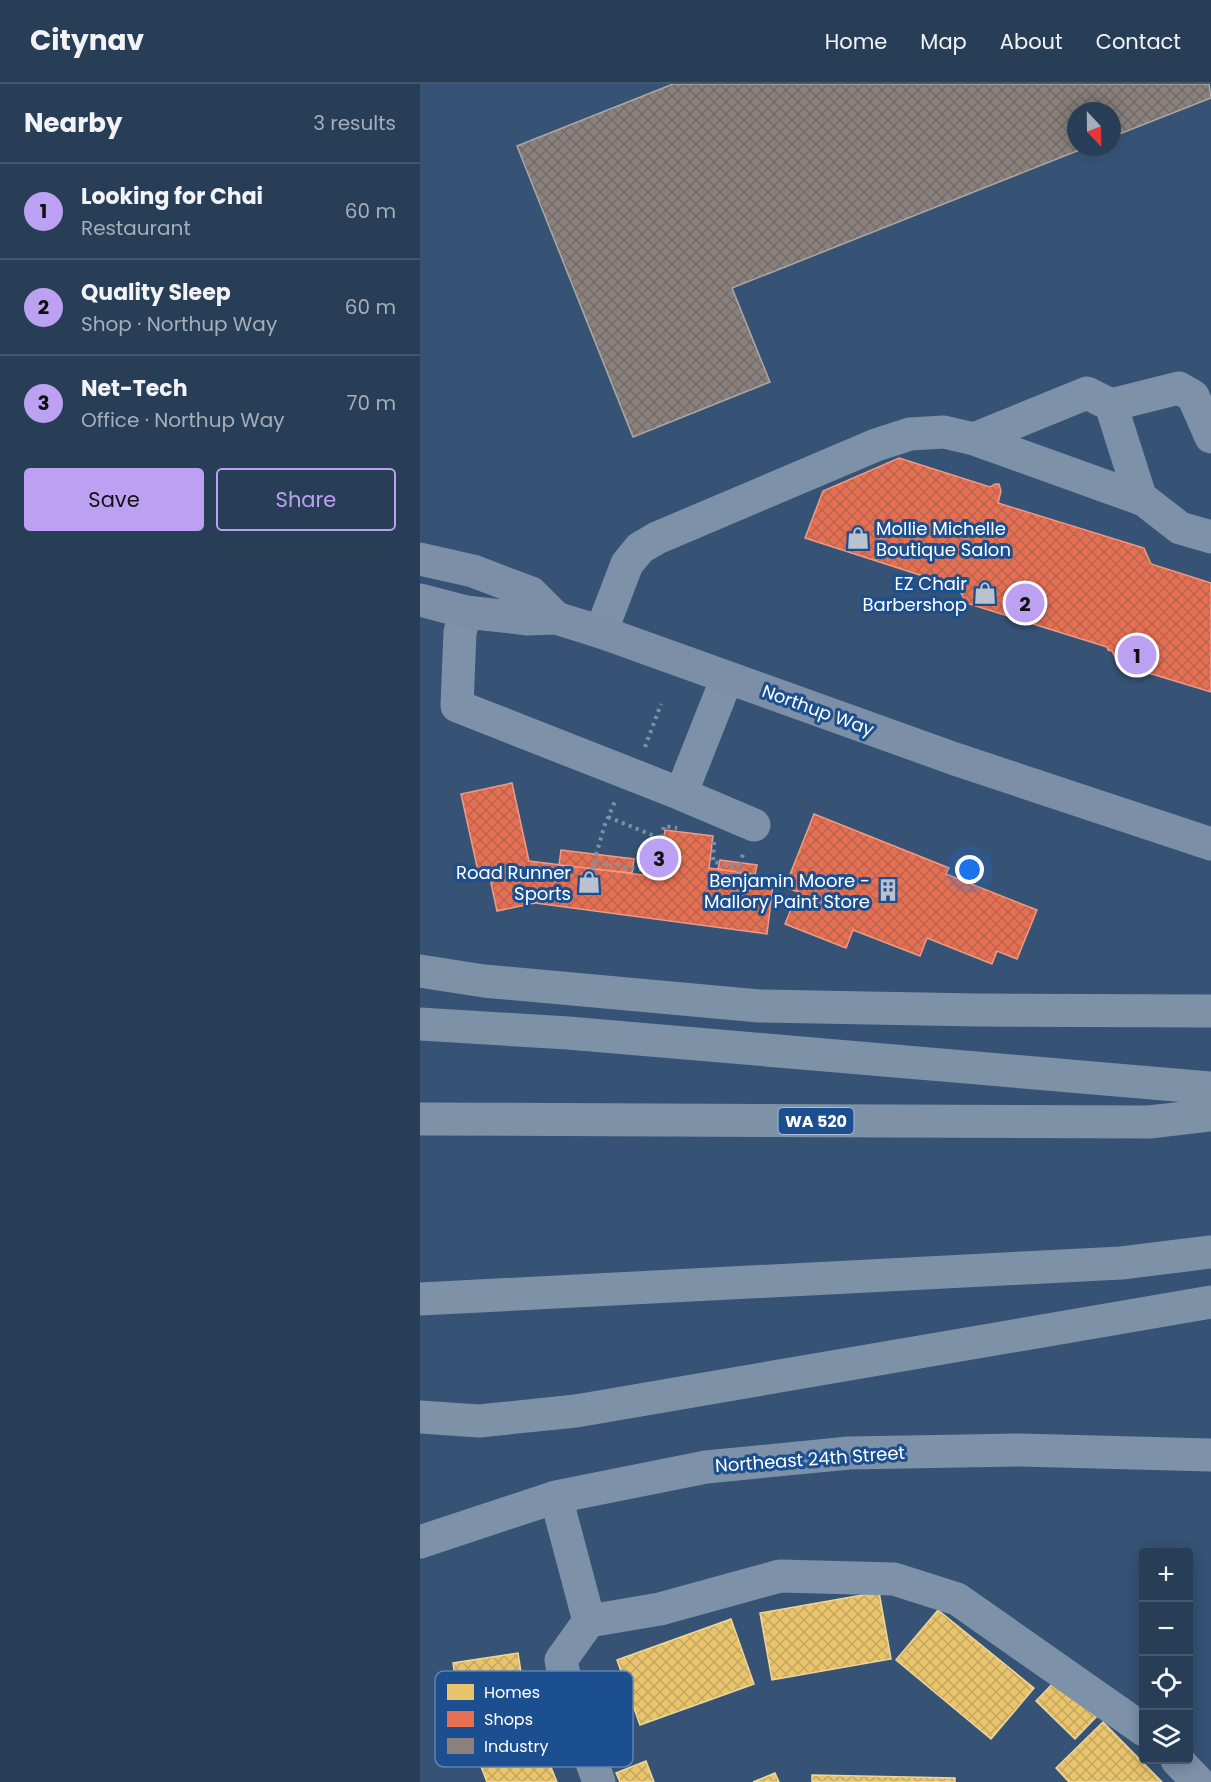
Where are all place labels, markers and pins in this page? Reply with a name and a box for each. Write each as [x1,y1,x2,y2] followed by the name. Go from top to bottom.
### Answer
[876,516,1011,562] place label: Mollie Michelle Boutique Salon
[845,525,871,551] shop icon: Mollie Michelle Boutique Salon
[862,571,967,617] place label: EZ Chair Barbershop
[972,580,998,606] shop icon: EZ Chair Barbershop
[1006,580,1044,626] pin: 2
[1118,632,1156,678] pin: 1
[640,836,678,880] pin: 3
[456,860,571,906] place label: Road Runner Sports
[704,868,870,914] place label: Benjamin Moore - Mallory Paint Store
[576,869,602,895] shop icon: Road Runner Sports
[875,877,901,903] building icon: Benjamin Moore - Mallory Paint Store

